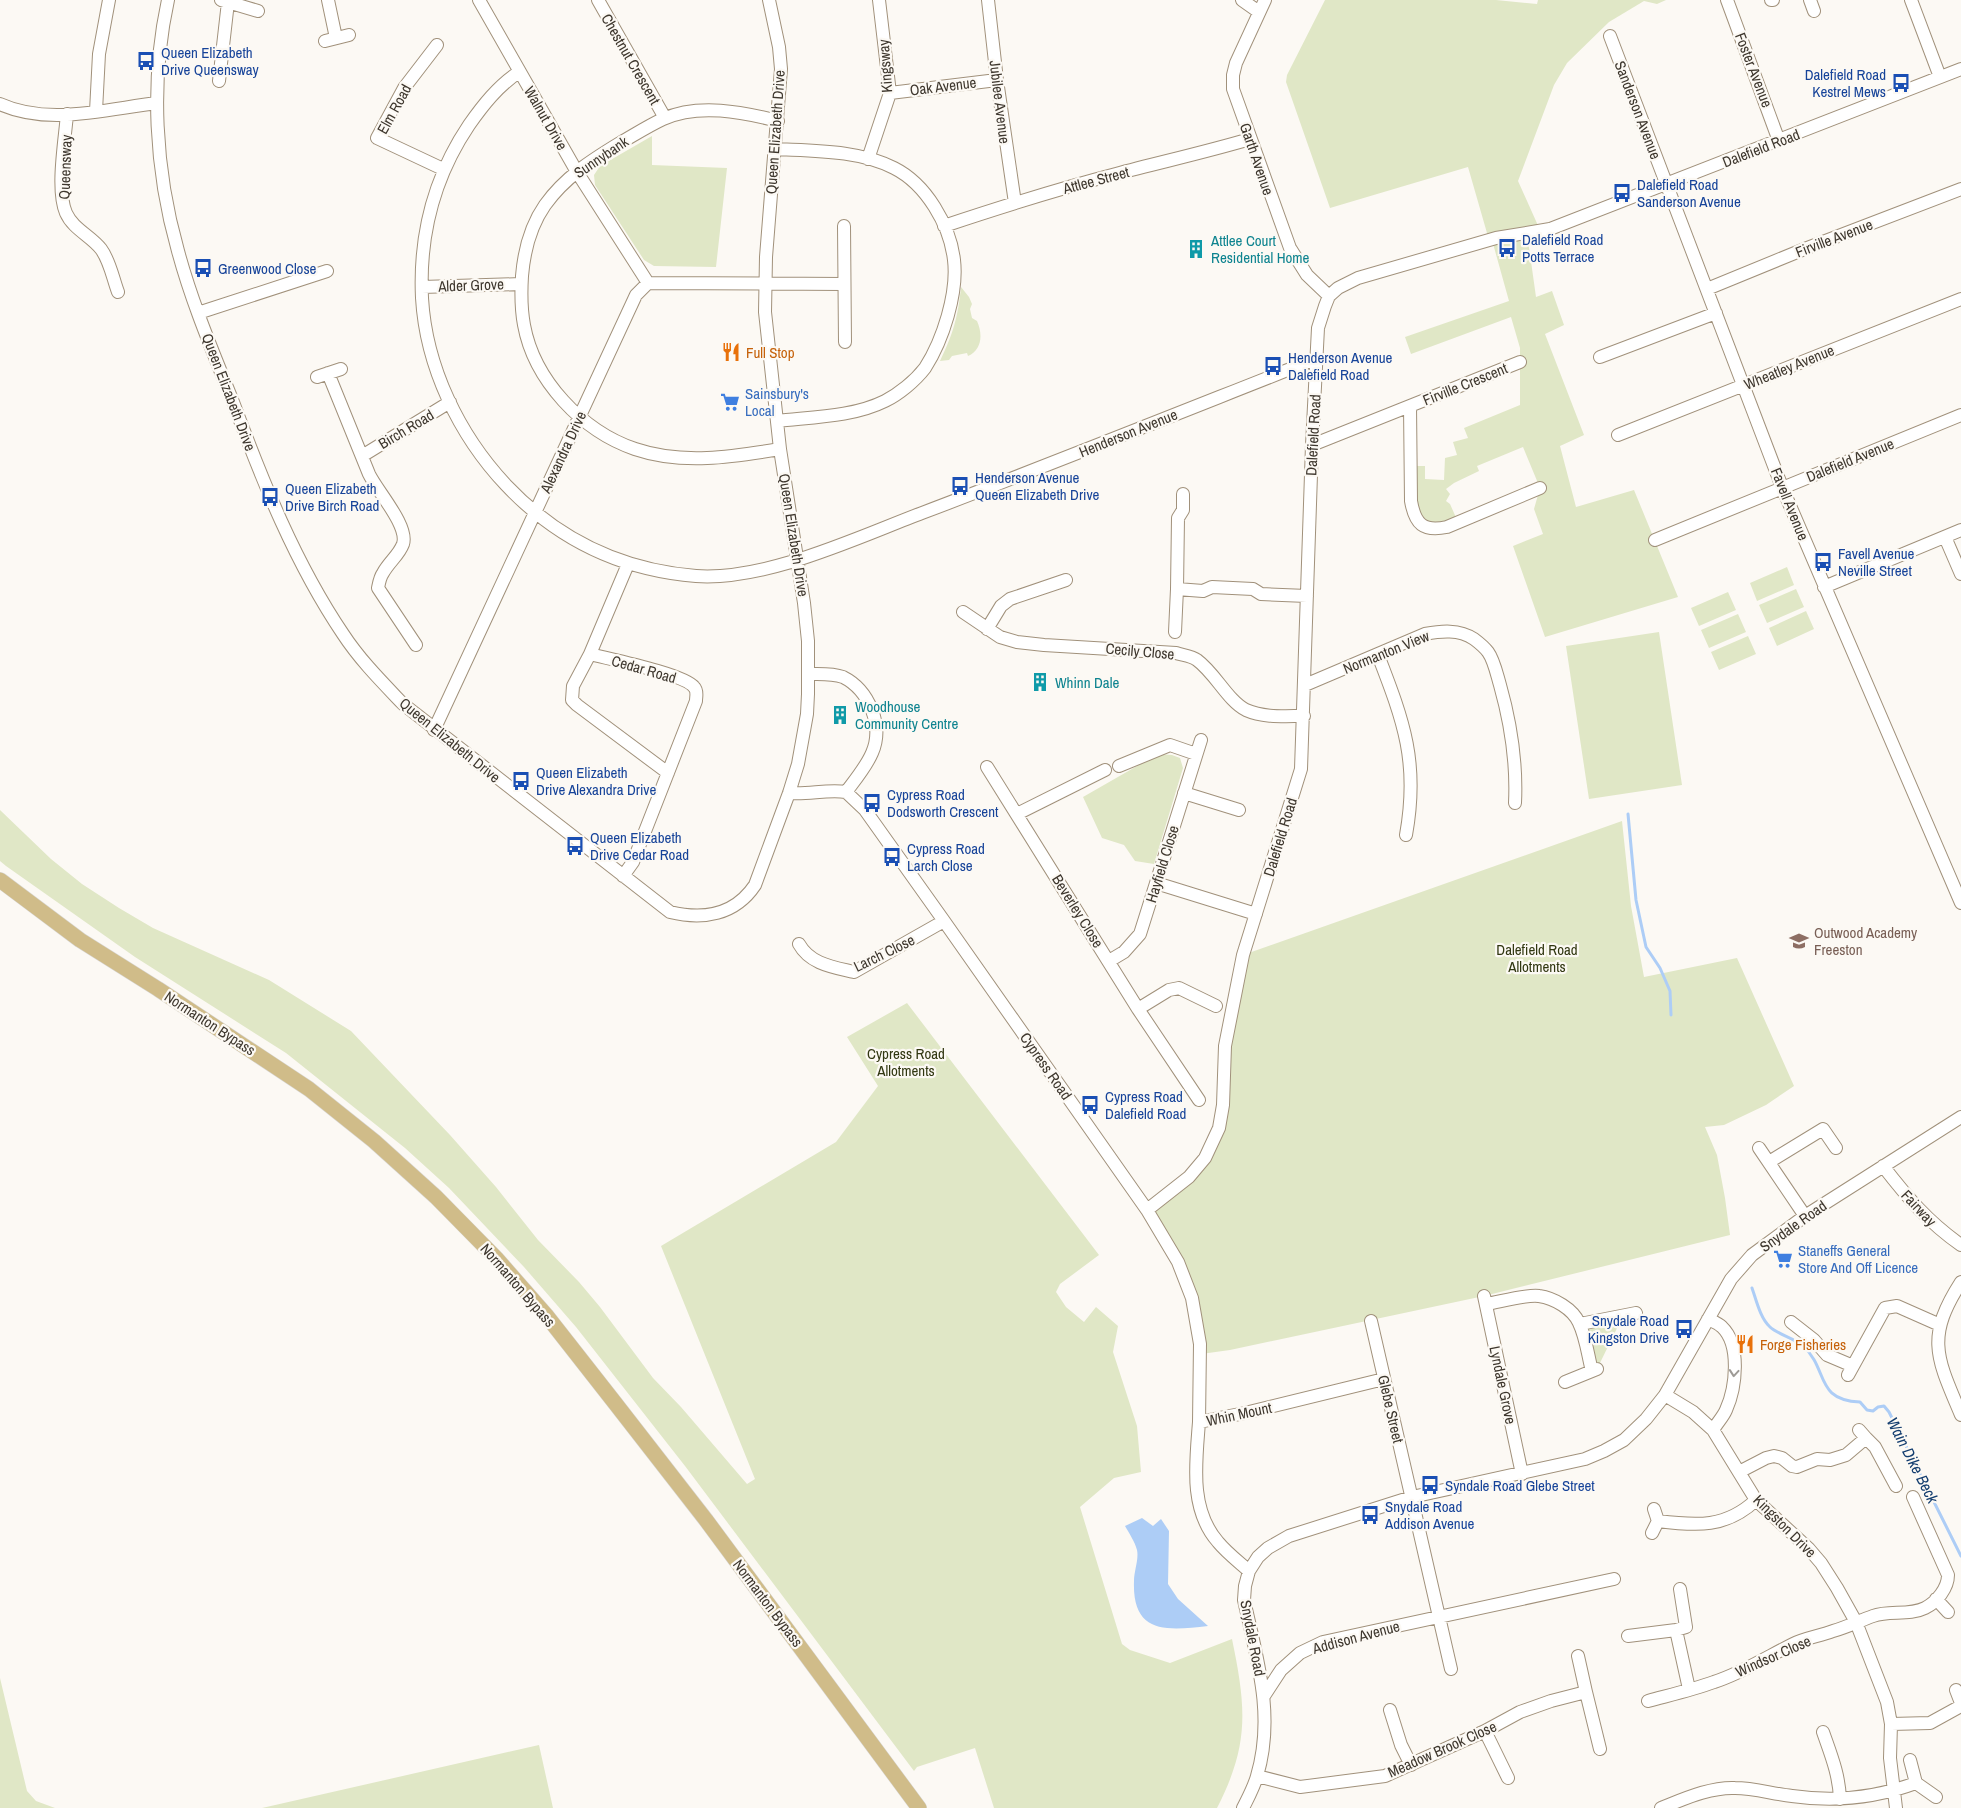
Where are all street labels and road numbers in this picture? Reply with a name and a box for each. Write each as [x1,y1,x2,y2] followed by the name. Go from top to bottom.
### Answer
[596,10,666,109] street label: Chestnut Crescent
[1730,30,1778,111] street label: Foster Avenue
[873,38,897,93] street label: Kingsway
[1610,58,1666,162] street label: Sanderson Avenue
[984,59,1016,145] street label: Jubilee Avenue
[760,69,790,195] street label: Queen Elizabeth Drive
[909,71,978,100] street label: Oak Avenue
[372,80,416,138] street label: Elm Road
[519,82,573,154] street label: Walnut Drive
[1235,120,1279,198] street label: Garth Avenue
[1719,124,1803,172] street label: Dalefield Road
[570,131,633,183] street label: Sunnybank
[53,133,77,200] street label: Queensway
[1060,161,1132,199] street label: Attlee Street
[1792,214,1876,262] street label: Firville Avenue
[437,273,504,297] street label: Alder Grove
[197,330,261,454] street label: Queen Elizabeth Drive
[1741,339,1837,395] street label: Wheatley Avenue
[1420,357,1511,411] street label: Firville Crescent
[1300,394,1326,476] street label: Dalefield Road
[374,404,438,454] street label: Birch Road
[1076,404,1180,462] street label: Henderson Avenue
[534,407,591,497] street label: Alexandra Drive
[1803,433,1897,487] street label: Dalefield Avenue
[1766,465,1814,544] street label: Favell Avenue
[774,472,814,598] street label: Queen Elizabeth Drive
[1340,625,1432,679] street label: Normanton View
[1105,638,1175,664] street label: Cecily Close
[609,650,679,688] street label: Cedar Road
[395,693,505,787] street label: Queen Elizabeth Drive
[1258,795,1302,879] street label: Dalefield Road
[1140,823,1184,905] street label: Hayfield Close
[1047,870,1109,952] street label: Beverley Close
[850,929,918,977] street label: Larch Close
[160,986,260,1060] street label: Normanton Bypass
[1015,1028,1077,1104] street label: Cypress Road
[1897,1185,1942,1232] street label: Fairway
[1755,1195,1831,1257] street label: Snydale Road
[476,1239,560,1331] street label: Normanton Bypass
[1484,1344,1522,1426] street label: Lyndale Grove
[1373,1373,1409,1446] street label: Glebe Street
[1204,1397,1274,1431] street label: Whin Mount
[1749,1490,1821,1562] street label: Kingston Drive
[728,1555,808,1651] street label: Normanton Bypass
[1235,1598,1271,1678] street label: Snydale Road
[1309,1615,1402,1659] street label: Addison Avenue
[1732,1630,1814,1682] street label: Windsor Close
[1384,1716,1500,1782] street label: Meadow Brook Close

